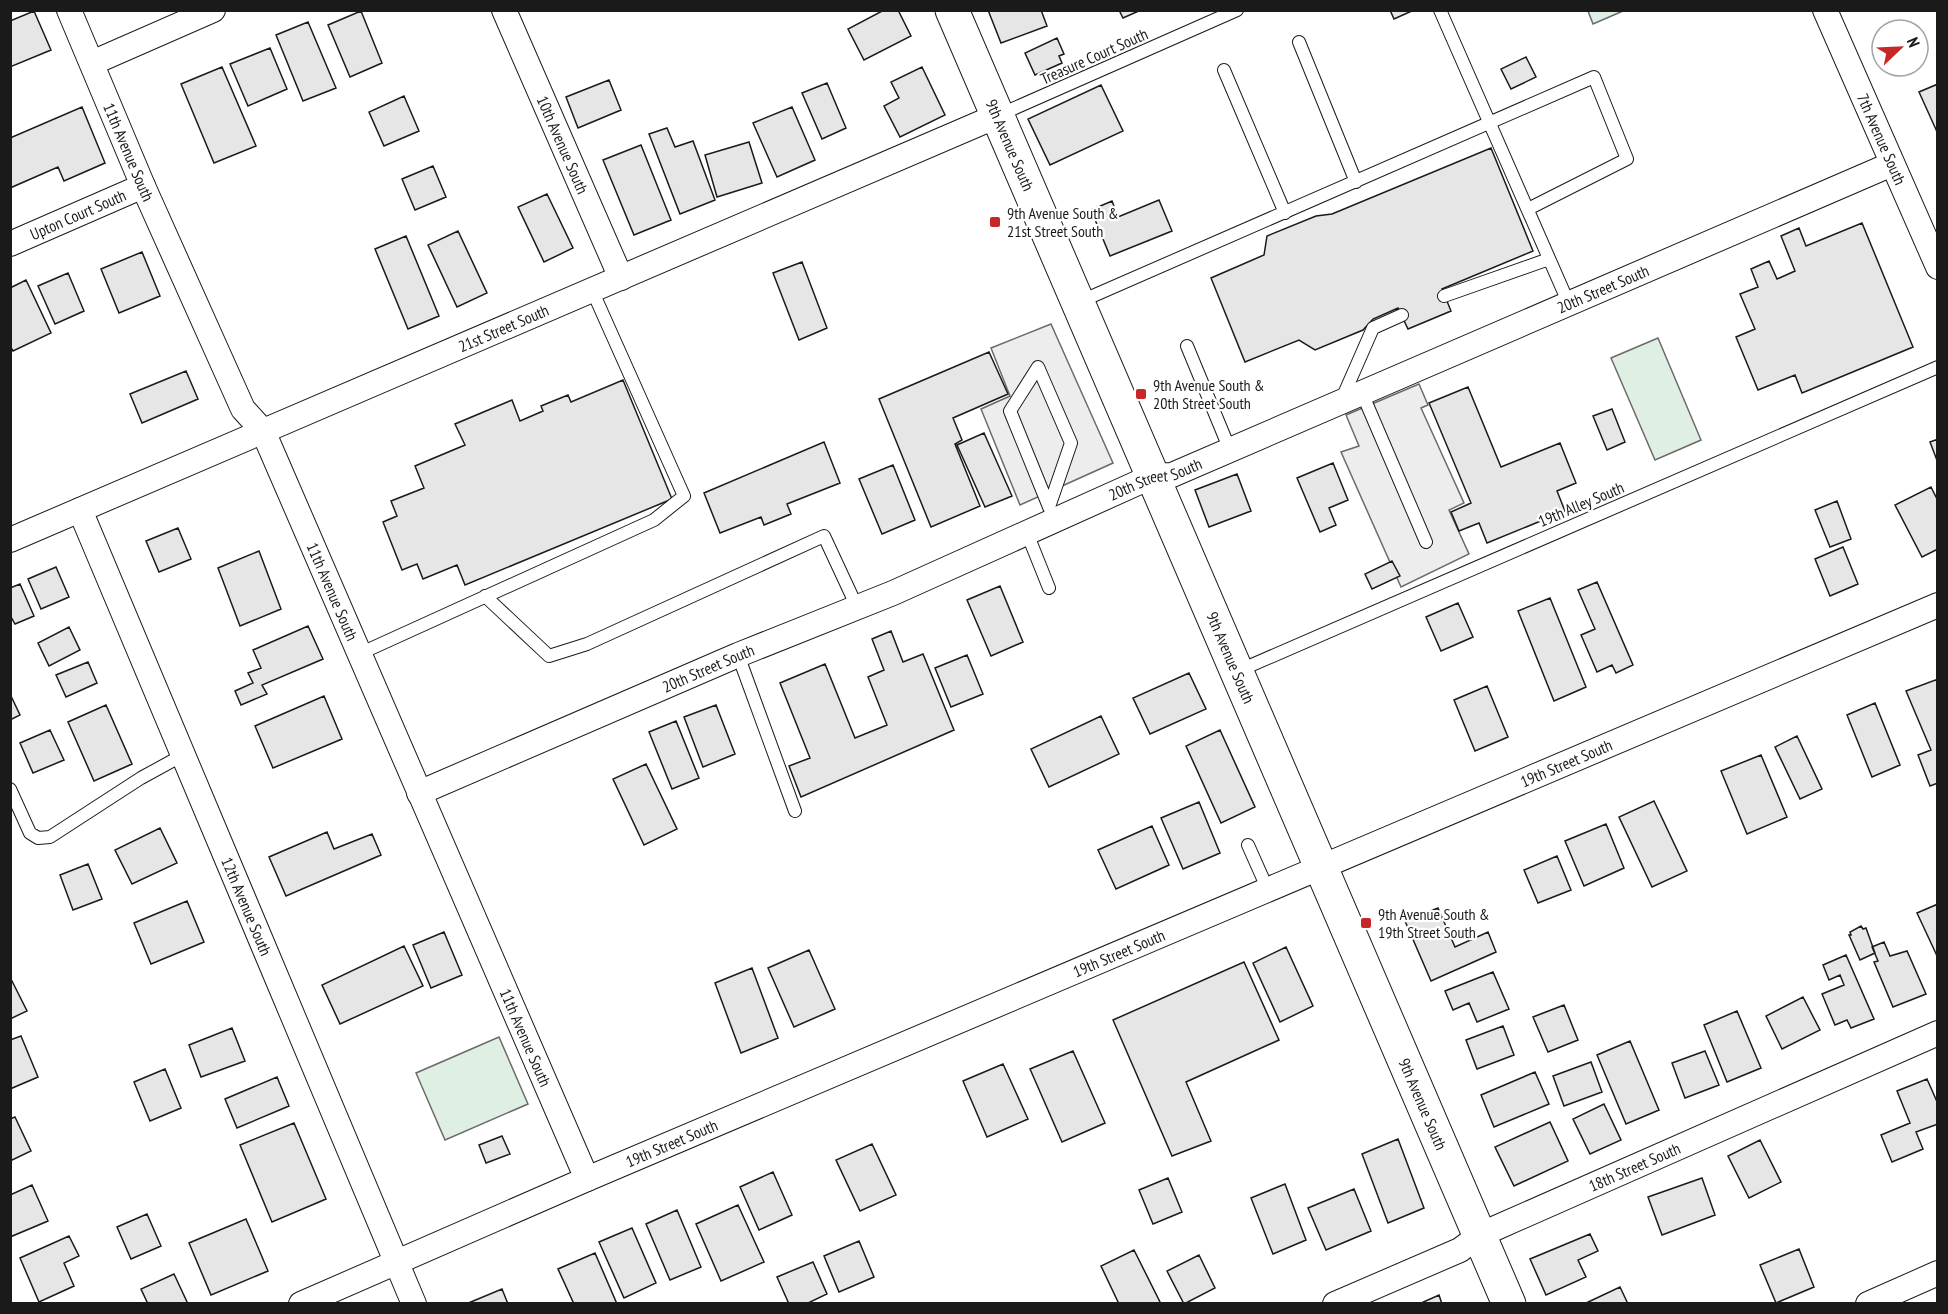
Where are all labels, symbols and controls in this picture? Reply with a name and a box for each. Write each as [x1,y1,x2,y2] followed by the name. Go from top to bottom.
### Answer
[1870,18,1930,78] north arrow
[1037,23,1151,89] street label: Treasure Court South
[1903,34,1925,50] text: N
[1853,90,1911,188] street label: 7th Avenue South
[533,93,593,197] street label: 10th Avenue South
[982,96,1039,194] street label: 9th Avenue South
[99,100,158,204] street label: 11th Avenue South
[27,185,129,244] street label: Upton Court South
[1007,203,1119,241] place label: 9th Avenue South & 21st Street South
[988,215,1002,229] marker: 9th Avenue South & 21st Street South
[1554,260,1652,317] street label: 20th Street South
[455,300,552,356] street label: 21st Street South
[1153,375,1265,413] place label: 9th Avenue South & 20th Street South
[1134,387,1148,401] marker: 9th Avenue South & 20th Street South
[1105,453,1205,505] street label: 20th Street South
[1535,477,1627,531] street label: 19th Alley South
[303,539,363,644] street label: 11th Avenue South
[1202,609,1259,706] street label: 9th Avenue South
[659,640,757,697] street label: 20th Street South
[1517,735,1615,791] street label: 19th Street South
[217,854,276,959] street label: 12th Avenue South
[1378,904,1490,942] place label: 9th Avenue South & 19th Street South
[1359,916,1373,930] marker: 9th Avenue South & 19th Street South
[1070,925,1168,981] street label: 19th Street South
[496,985,556,1090] street label: 11th Avenue South
[1394,1055,1451,1153] street label: 9th Avenue South
[623,1115,721,1171] street label: 19th Street South
[1586,1138,1683,1196] street label: 18th Street South

